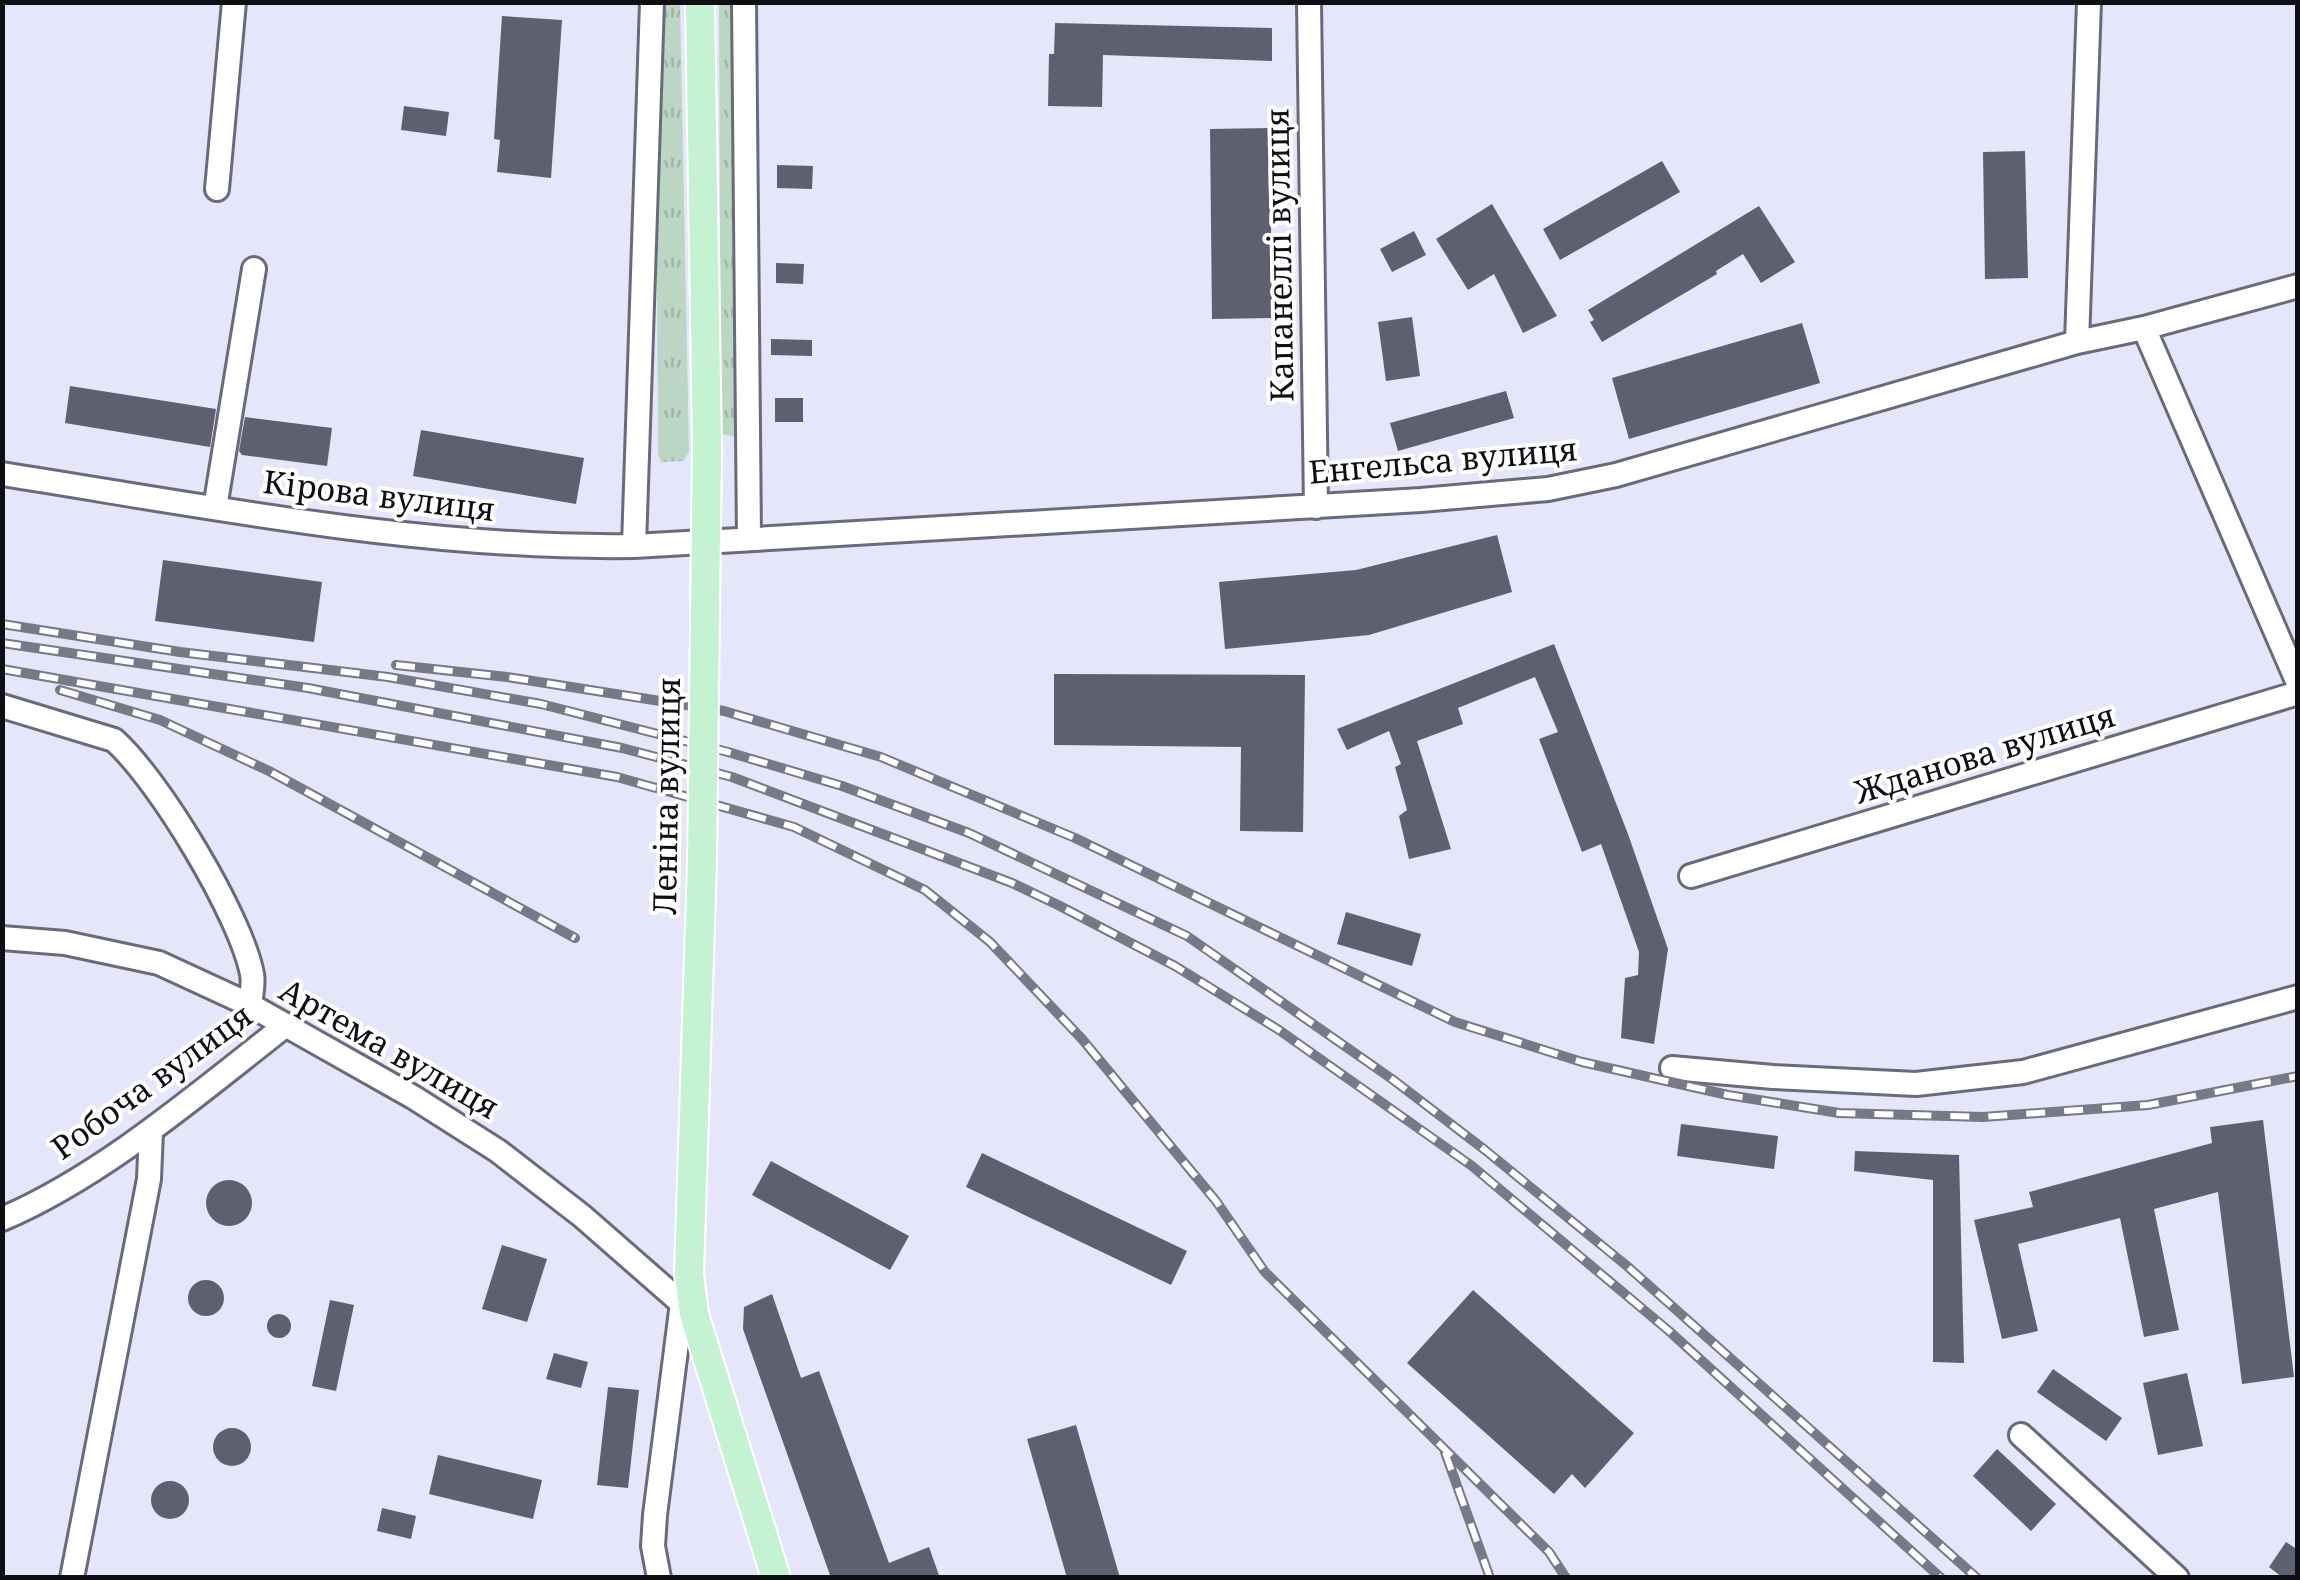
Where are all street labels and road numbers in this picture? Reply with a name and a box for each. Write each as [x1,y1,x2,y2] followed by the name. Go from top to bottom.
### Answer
[1254,108,1303,402] street label: Капанеллі вулиця
[1307,426,1579,493] street label: Енгельса вулиця
[261,459,498,530] street label: Кірова вулиця
[642,677,689,915] street label: Леніна вулиця
[1848,693,2120,813] street label: Жданова вулиця
[272,967,507,1128] street label: Артема вулиця
[42,993,260,1168] street label: Робоча вулиця

